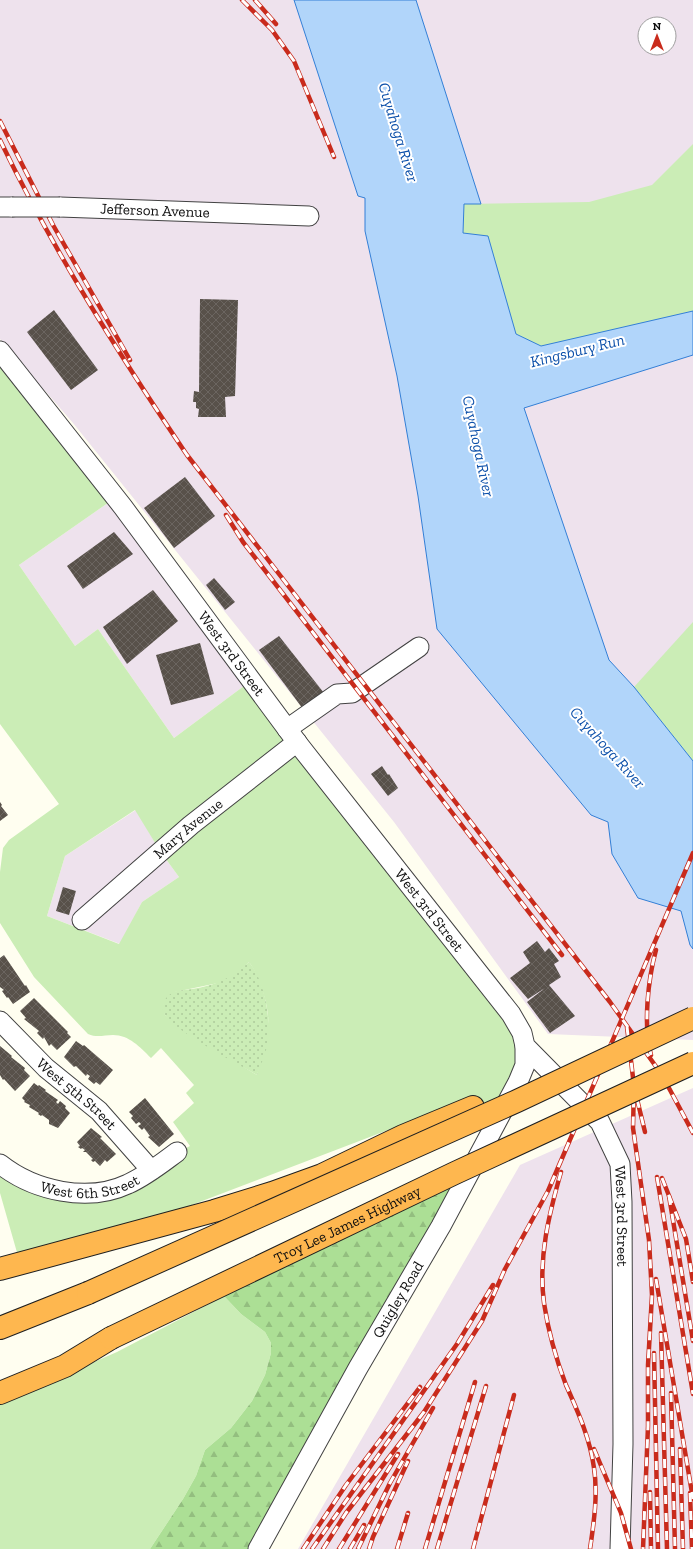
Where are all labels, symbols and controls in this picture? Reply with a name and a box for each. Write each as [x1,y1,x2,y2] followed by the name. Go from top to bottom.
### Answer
[637,16,677,56] north arrow
[653,20,662,33] text: N
[374,80,423,185] water label: Cuyahoga River
[100,199,210,221] street label: Jefferson Avenue
[528,330,626,371] water label: Kingsbury Run
[459,394,499,499] water label: Cuyahoga River
[194,608,269,700] street label: West 3rd Street
[566,703,649,792] water label: Cuyahoga River
[150,795,226,863] street label: Mary Avenue
[391,865,468,956] street label: West 3rd Street
[33,1055,121,1134] street label: West 5th Street
[611,1165,631,1267] street label: West 3rd Street
[38,1171,143,1202] street label: West 6th Street
[271,1182,424,1268] street label: Troy Lee James Highway
[369,1257,428,1341] street label: Quigley Road

